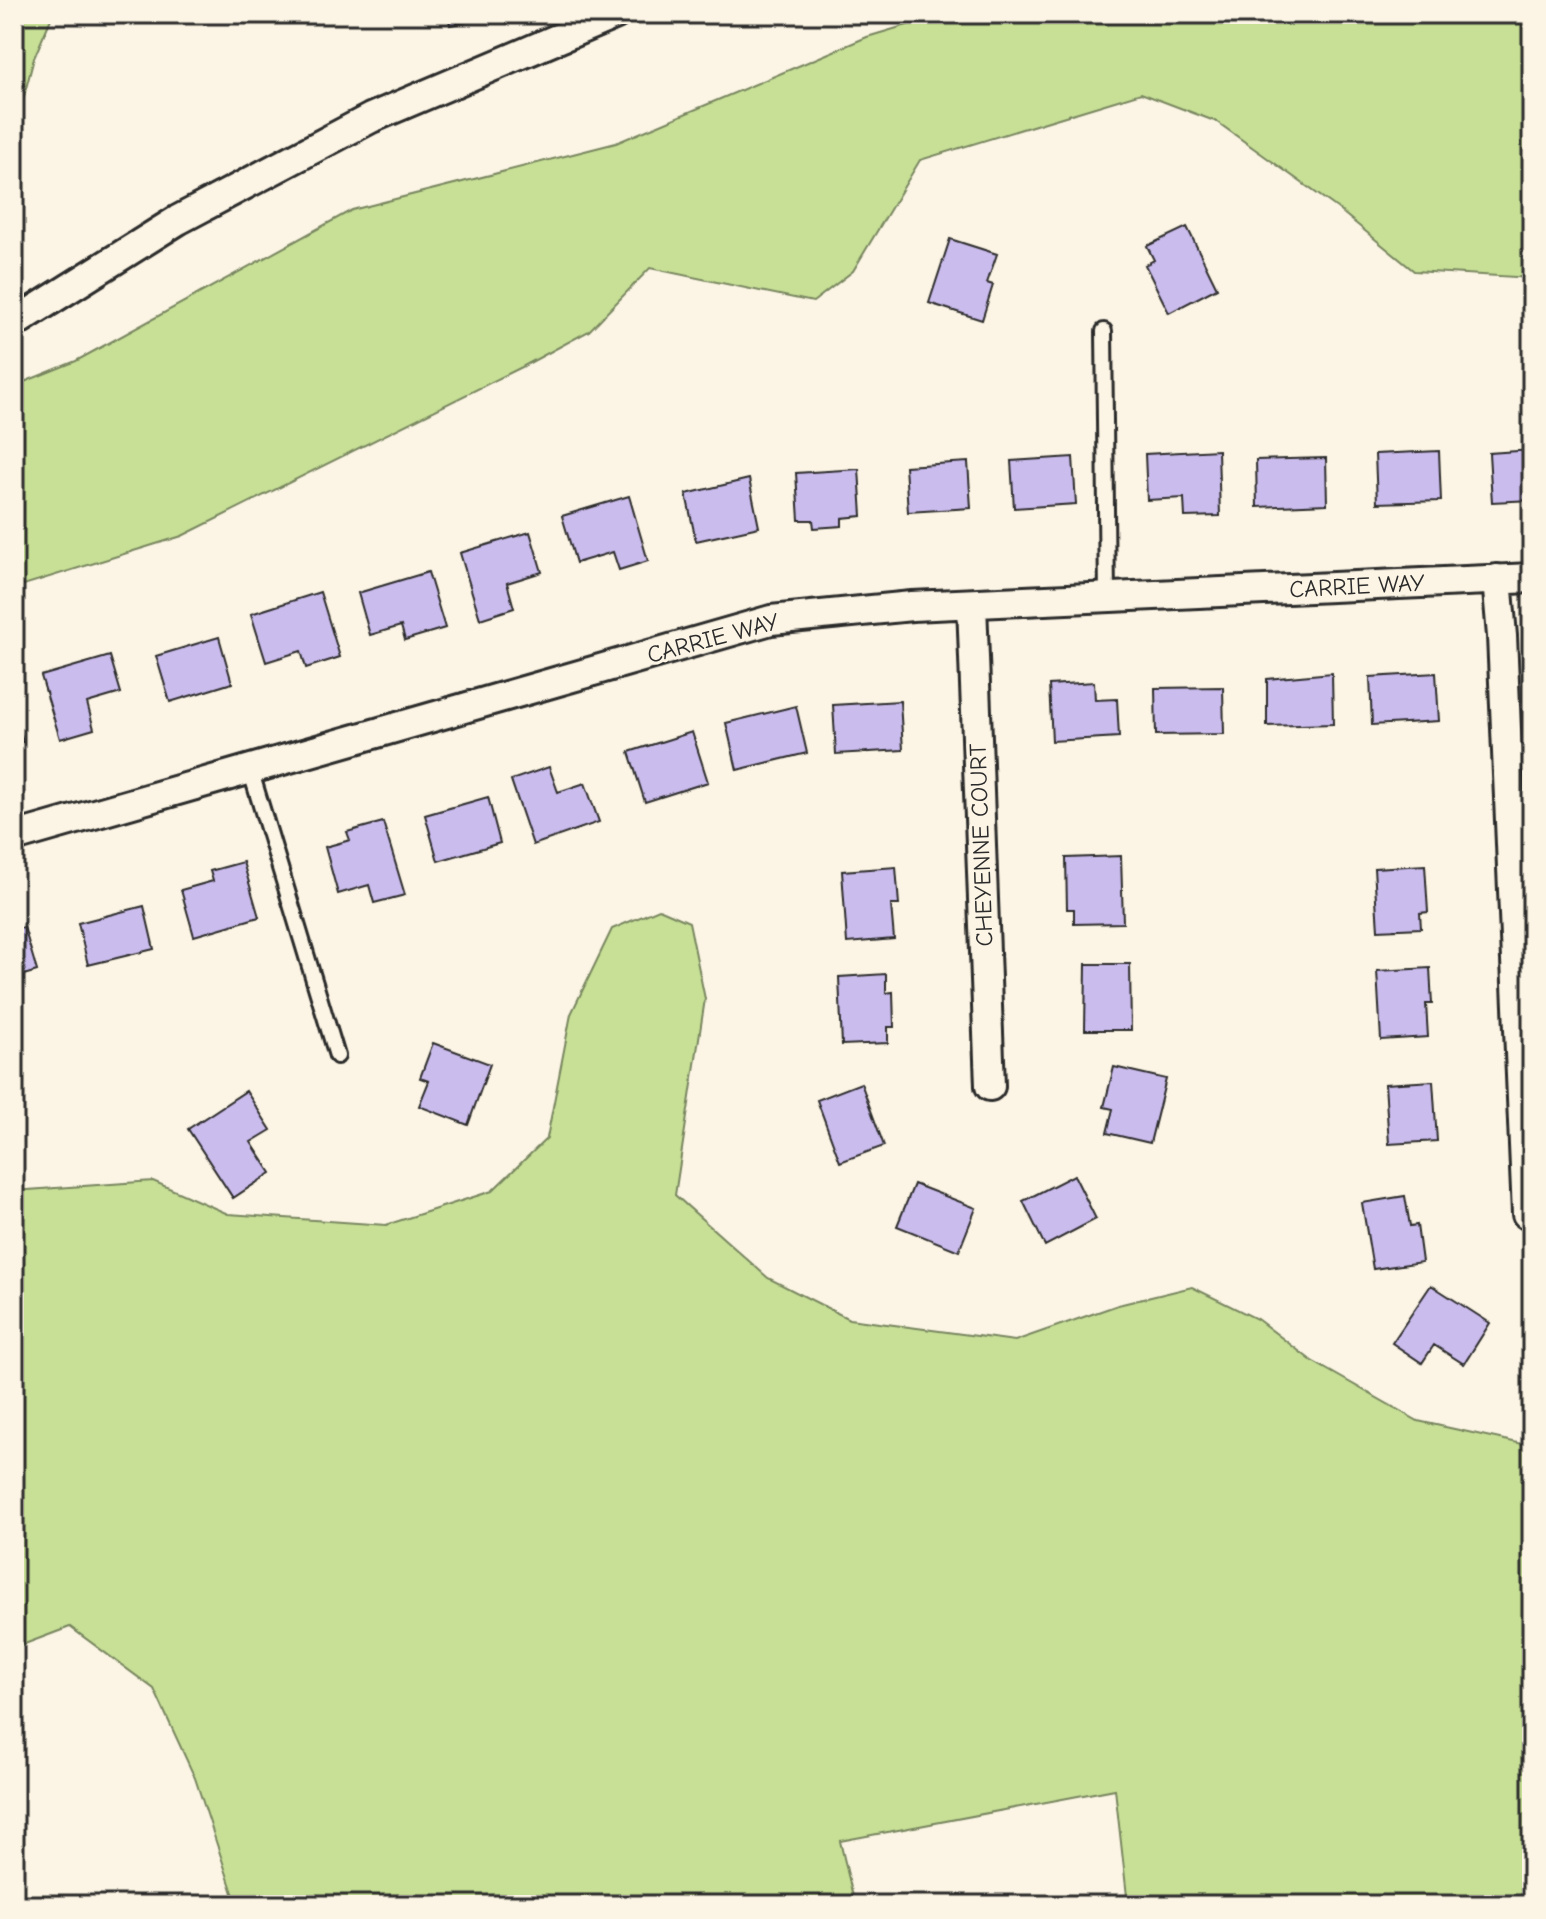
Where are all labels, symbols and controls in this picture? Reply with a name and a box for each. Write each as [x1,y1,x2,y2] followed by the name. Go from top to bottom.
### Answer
[1289,568,1426,604] street label: CARRIE WAY
[644,607,783,669] street label: CARRIE WAY
[963,743,999,947] street label: CHEYENNE COURT

